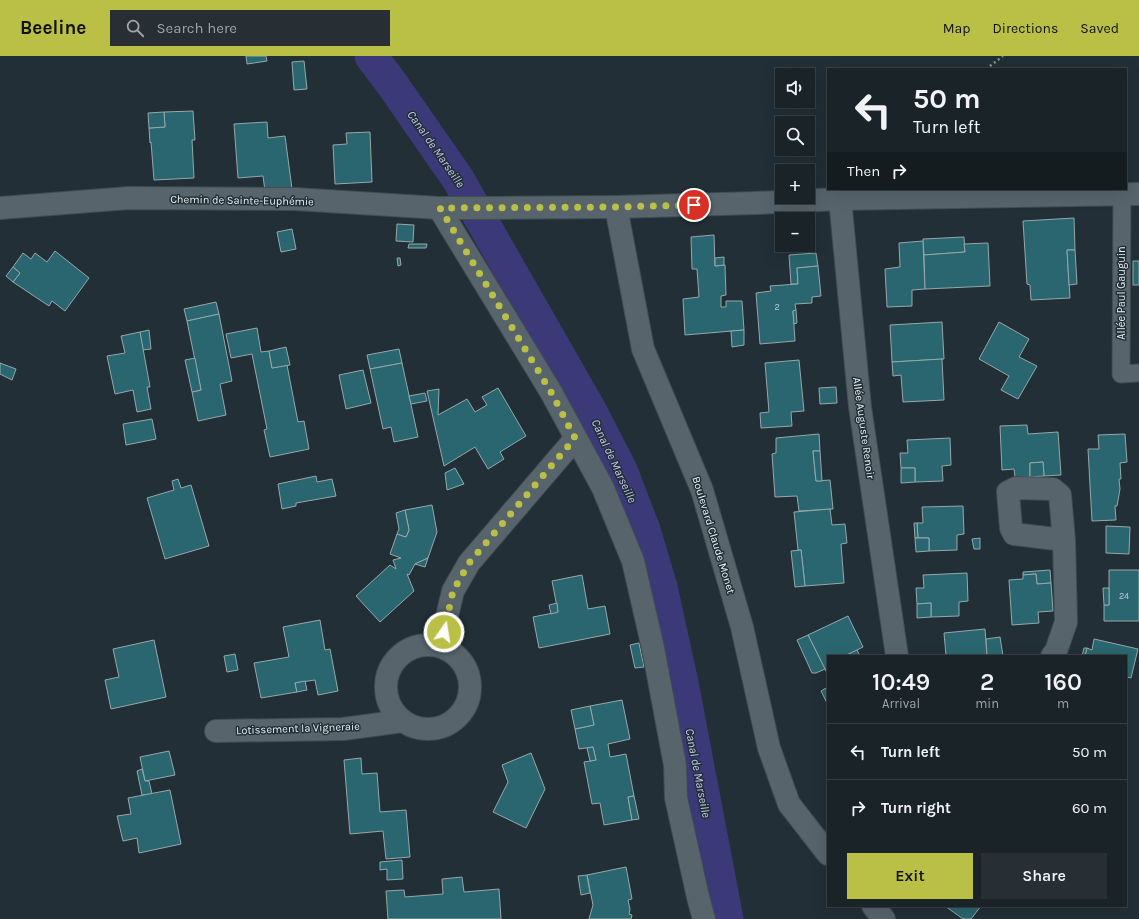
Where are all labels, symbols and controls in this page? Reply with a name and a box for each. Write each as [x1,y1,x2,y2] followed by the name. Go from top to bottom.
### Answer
[110,10,390,46] search box
[20,17,86,39] text: Beeline
[124,17,146,39] icon: search
[156,19,237,37] text: Search here
[943,20,971,37] text: Map
[993,20,1058,37] text: Directions
[1080,20,1119,37] text: Saved
[775,68,815,252] map controls
[775,68,815,108] button: sound
[913,82,981,115] text: 50 m
[847,84,899,136] icon: left
[404,108,468,191] water label: Canal de Marseille
[775,116,815,156] button: search
[913,116,981,138] text: Turn left
[888,160,910,182] icon: right
[847,162,880,180] text: Then
[775,164,815,204] button: +
[677,188,711,222] pin
[170,193,314,208] street label: Chemin de Sainte-Euphémie
[683,194,705,216] icon: arrive
[775,212,815,252] button: −
[1115,246,1128,340] street label: Allée Paul Gauguin
[774,302,780,312] house number: 2
[850,376,877,480] street label: Allée Auguste Renoir
[588,417,640,505] water label: Canal de Marseille
[689,475,738,595] street label: Boulevard Claude Monet
[1119,591,1129,601] house number: 24
[423,611,465,653] position arrow
[872,668,930,696] text: 10:49
[980,668,994,696] text: 2
[1044,668,1082,696] text: 160
[882,696,920,711] text: Arrival
[975,696,999,711] text: min
[1057,696,1069,711] text: m
[236,720,360,737] street label: Lotissement la Vigneraie
[682,727,714,819] water label: Canal de Marseille
[847,741,869,763] icon: left
[881,743,940,761] text: Turn left
[1072,743,1107,761] text: 50 m
[847,797,869,819] icon: right
[881,799,951,817] text: Turn right
[1072,799,1107,817] text: 60 m
[847,853,973,899] button: Exit
[981,853,1107,899] button: Share

